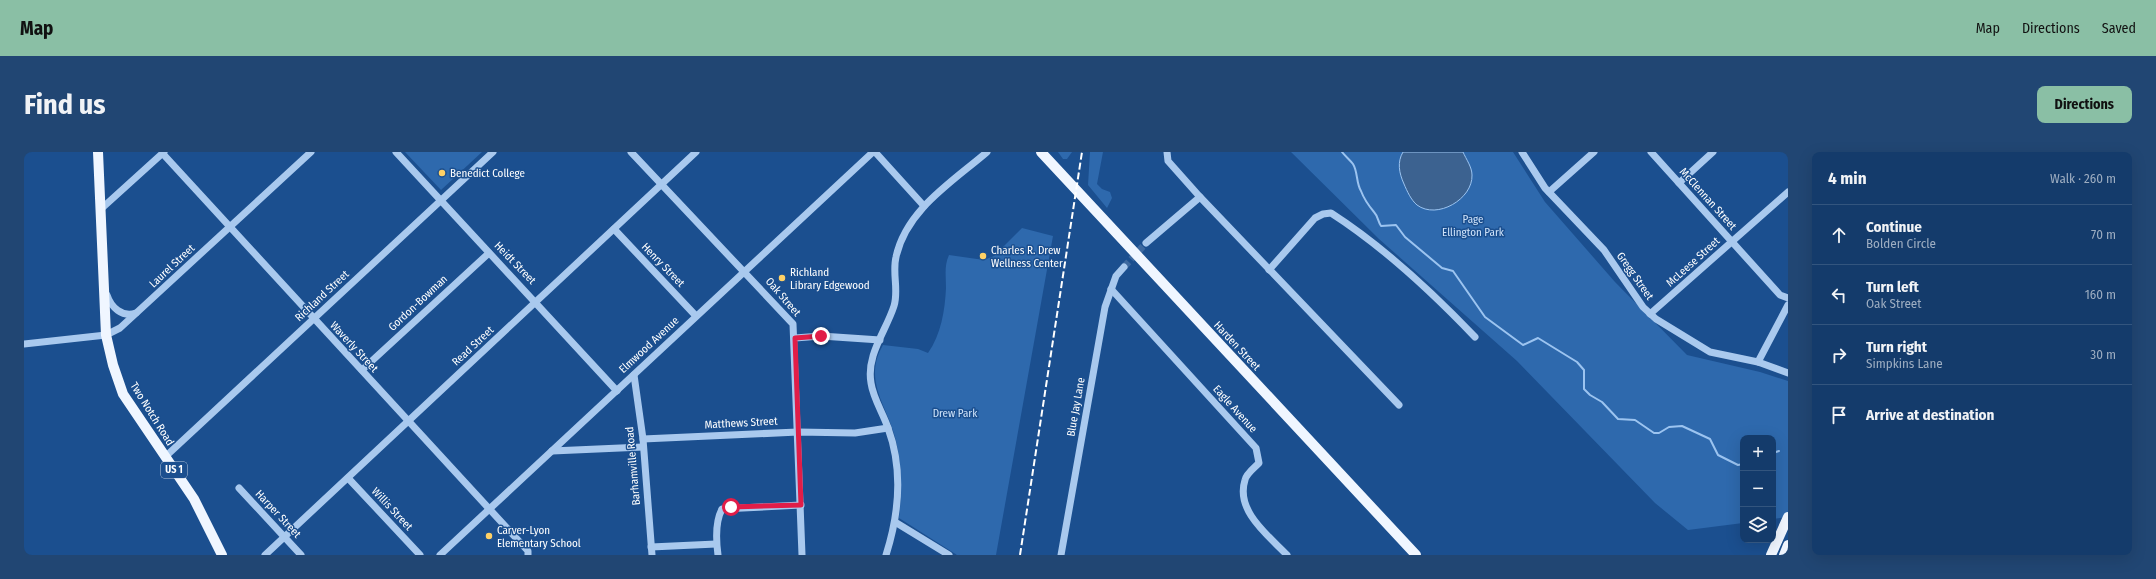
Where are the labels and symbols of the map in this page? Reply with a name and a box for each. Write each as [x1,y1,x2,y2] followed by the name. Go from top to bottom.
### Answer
[1677,165,1739,233] street label: McClennan Street
[450,167,525,180] place label: Benedict College
[437,168,447,178] marker: Benedict College
[1442,213,1505,239] park label: Page Ellington Park
[1663,234,1723,290] street label: McLeese Street
[492,239,539,287] street label: Heidt Street
[639,240,687,290] street label: Henry Street
[147,241,198,290] street label: Laurel Street
[991,244,1063,270] place label: Charles R. Drew Wellness Center
[1614,250,1656,303] street label: Gregg Street
[978,251,988,261] marker: Charles R. Drew Wellness Center
[790,266,870,292] place label: Richland Library Edgewood
[292,267,352,324] street label: Richland Street
[386,272,450,334] street label: Gordon-Bowman
[777,273,787,283] marker: Richland Library Edgewood
[763,275,804,319] street label: Oak Street
[616,314,682,376] street label: Elmwood Avenue
[327,319,381,375] street label: Waverly Street
[1211,319,1263,374] street label: Harden Street
[450,323,497,369] street label: Read Street
[812,327,830,345] route end
[1064,376,1088,438] street label: Blue Jay Lane
[127,380,177,448] street label: Two Notch Road
[1210,383,1260,435] street label: Eagle Avenue
[933,407,978,420] park label: Drew Park
[704,415,778,431] street label: Matthews Street
[623,426,643,506] street label: Barhamville Road
[161,462,187,478] road number: US 1
[369,485,415,533] street label: Willis Street
[253,487,304,541] street label: Harper Street
[722,498,740,516] route start
[497,524,581,550] place label: Carver-Lyon Elementary School
[484,531,494,541] marker: Carver-Lyon Elementary School

